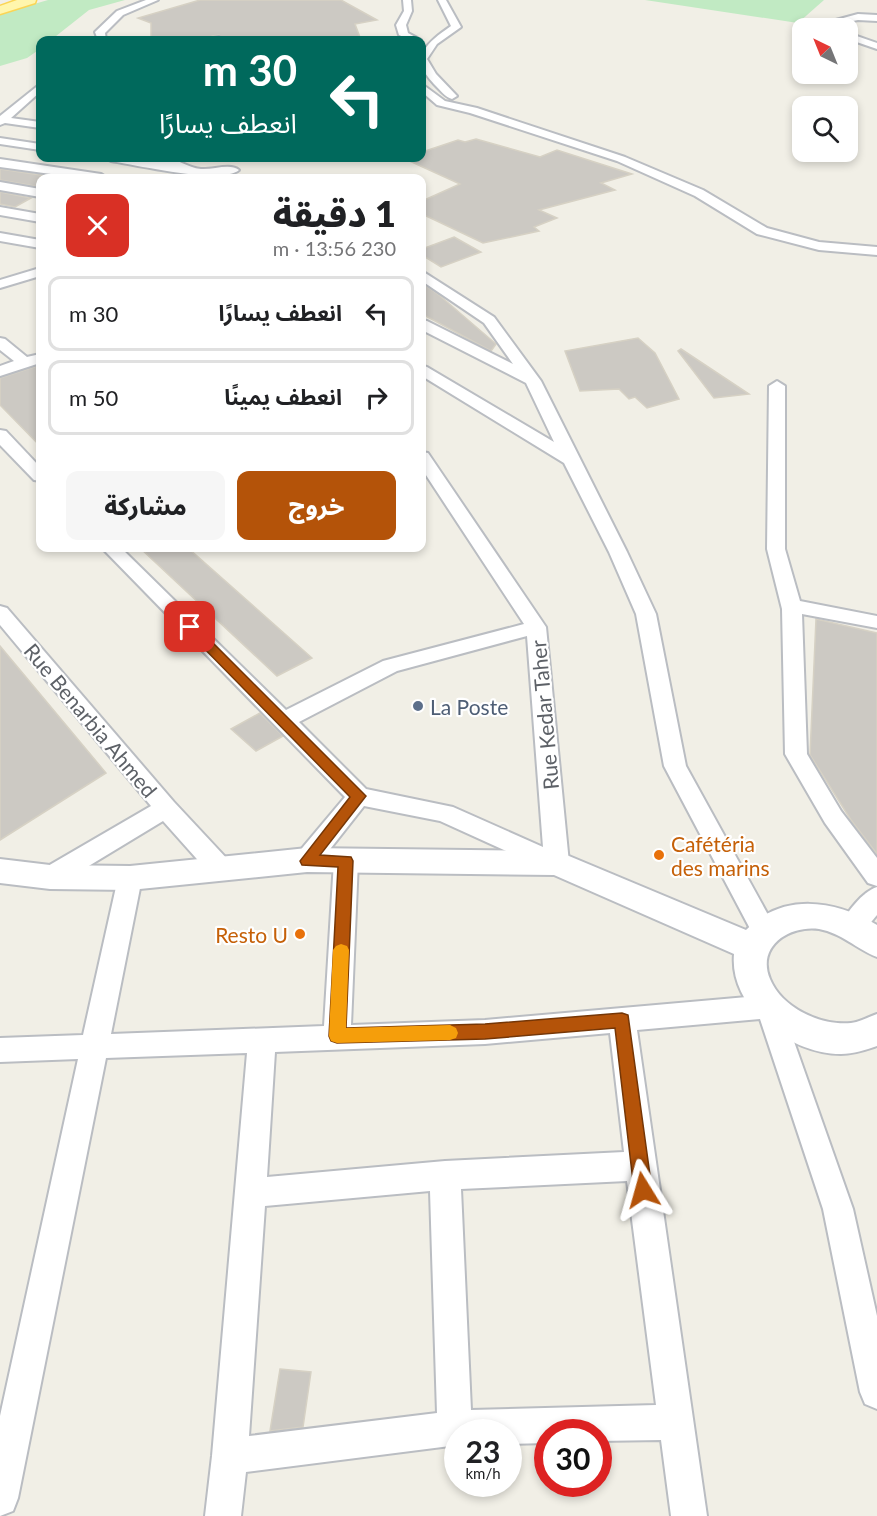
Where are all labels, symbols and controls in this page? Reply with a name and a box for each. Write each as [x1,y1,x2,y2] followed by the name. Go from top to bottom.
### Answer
[792,18,858,84] north arrow
[792,18,858,162] map controls
[203,45,297,95] text: 30 m
[318,60,396,138] icon: left
[792,96,858,162] button: search
[159,106,297,139] text: انعطف يسارًا
[273,191,396,235] text: 1 دقيقة
[66,194,129,257] button: close
[273,236,396,260] text: 230 m · 13:56
[360,297,393,330] icon: left
[218,299,342,326] text: انعطف يسارًا
[69,300,118,327] text: 30 m
[360,381,393,414] icon: right
[224,383,342,410] text: انعطف يمينًا
[69,384,118,411] text: 50 m
[66,471,225,540] button: مشاركة
[237,471,396,540] button: خروج
[164,601,215,652] pin
[173,610,206,643] icon: arrive
[19,638,163,802] street label: Rue Benarbia Ahmed
[525,639,563,791] street label: Rue Kedar Taher
[430,694,508,719] place label: La Poste
[411,699,425,713] marker: La Poste
[671,831,770,880] place label: Cafétéria des marins
[652,848,666,862] marker: Cafétéria des marins
[215,922,288,947] place label: Resto U
[293,927,307,941] marker: Resto U
[611,1158,675,1222] position arrow
[534,1419,612,1497] speed limit sign: 30
[466,1433,500,1469] text: 23
[465,1464,501,1482] text: km/h

